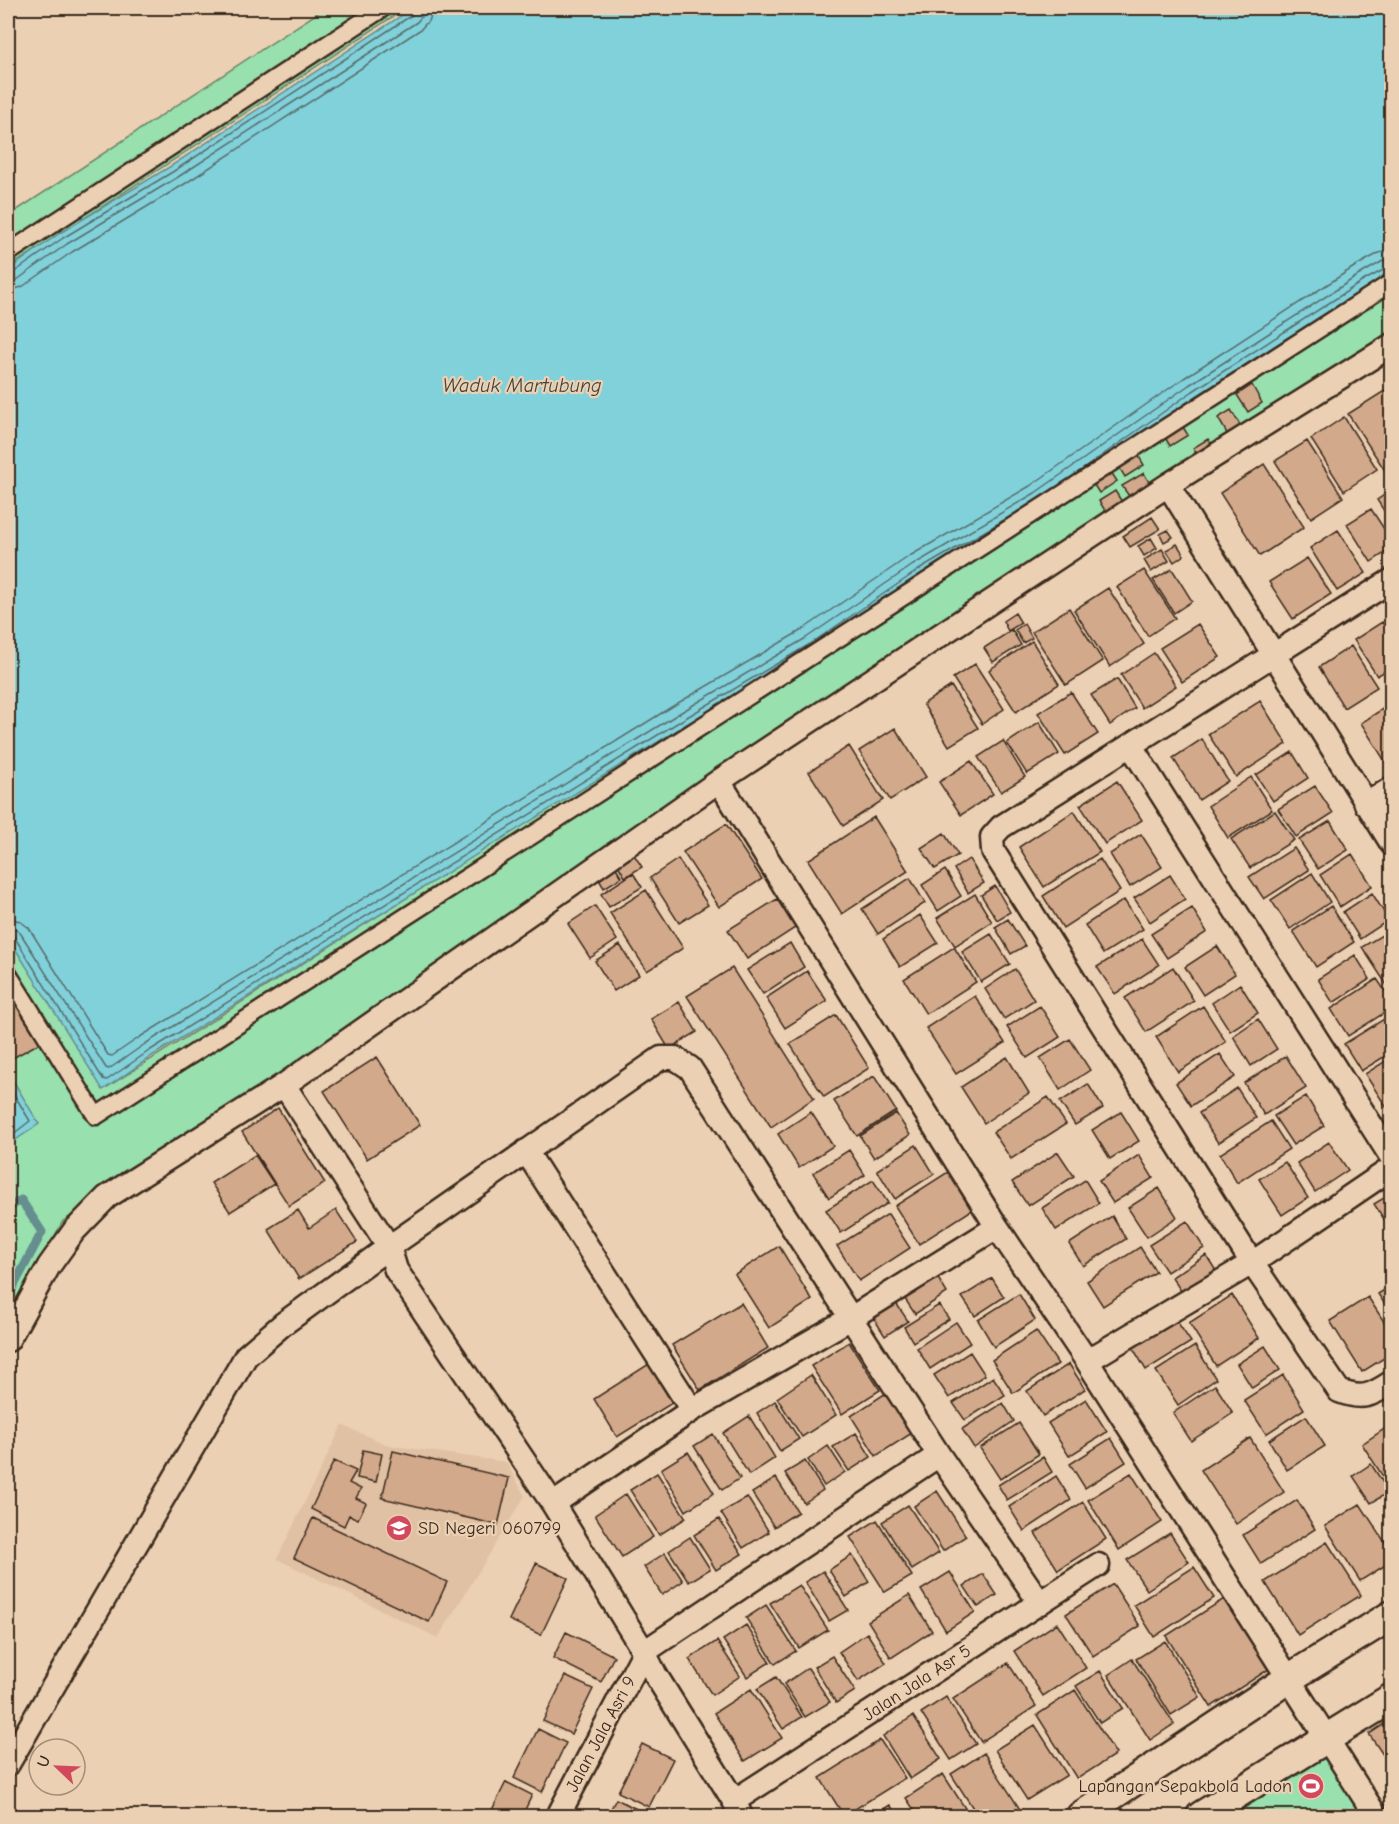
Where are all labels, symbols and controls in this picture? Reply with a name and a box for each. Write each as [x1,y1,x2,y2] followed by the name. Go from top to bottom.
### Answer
[443,374,601,397] water label: Waduk Martubung
[384,1513,414,1543] school or university icon: SD Negeri 060799
[418,1518,561,1539] place label: SD Negeri 060799
[859,1640,975,1726] street label: Jalan Jala Asr 5
[562,1672,640,1796] street label: Jalan Jala Asri 9
[27,1737,87,1797] north arrow
[34,1753,54,1770] text: U
[1296,1771,1326,1801] sports icon: Lapangan Sepakbola Ladon
[1079,1776,1292,1797] place label: Lapangan Sepakbola Ladon

